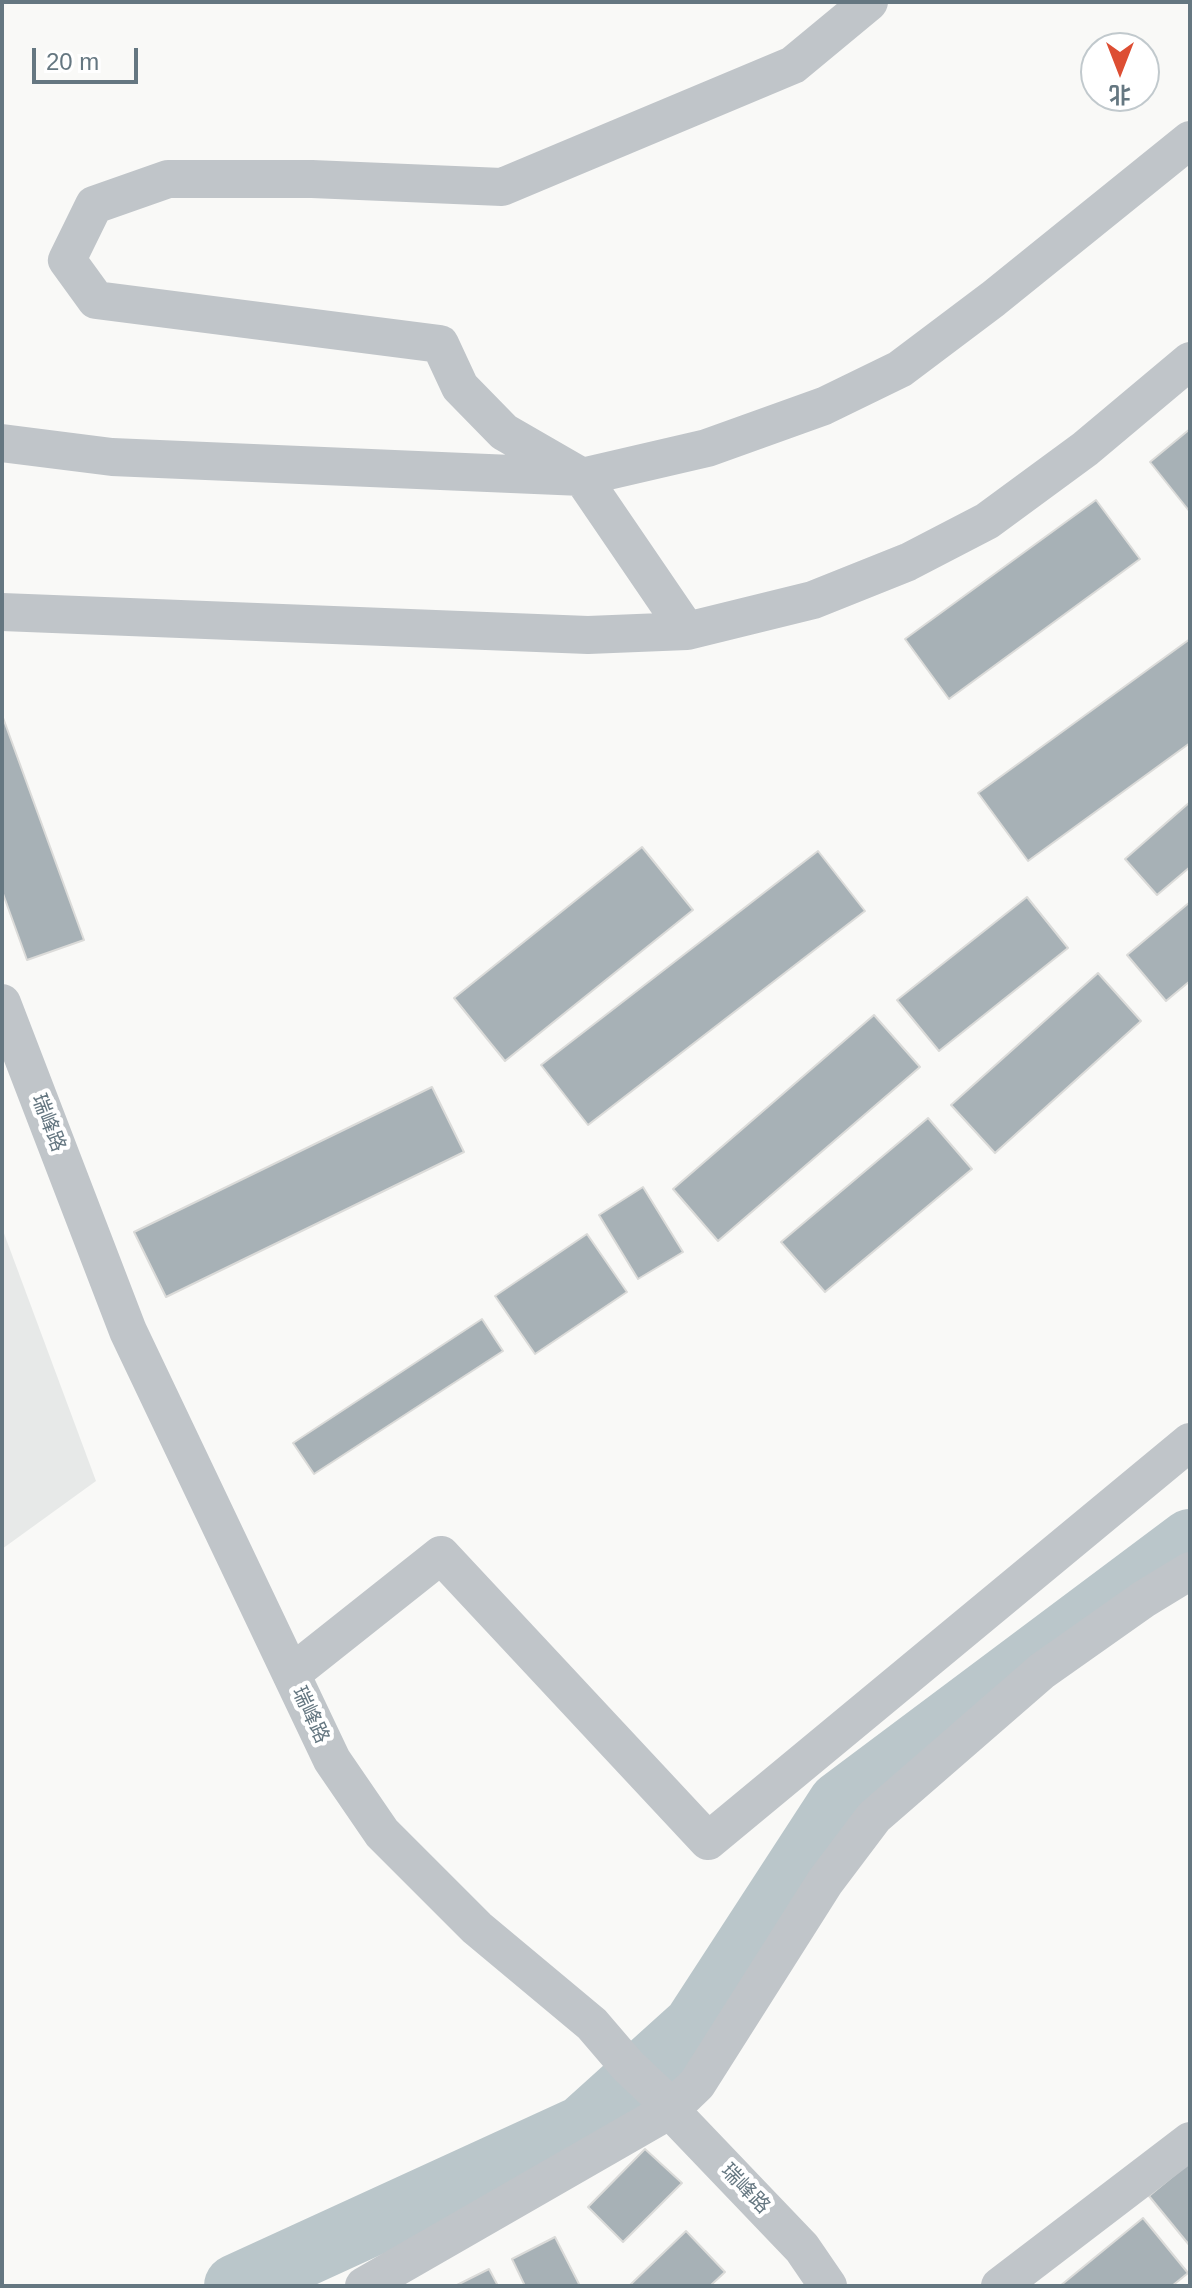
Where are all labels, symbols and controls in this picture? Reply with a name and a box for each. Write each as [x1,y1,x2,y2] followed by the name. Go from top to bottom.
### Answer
[36,32,142,82] scale bar
[1080,32,1160,112] north arrow
[46,48,99,75] text: 20 m
[1109,82,1131,107] text: 北
[26,1091,70,1155] street label: 瑞峰路
[286,1683,334,1747] street label: 瑞峰路
[716,2159,774,2219] street label: 瑞峰路

